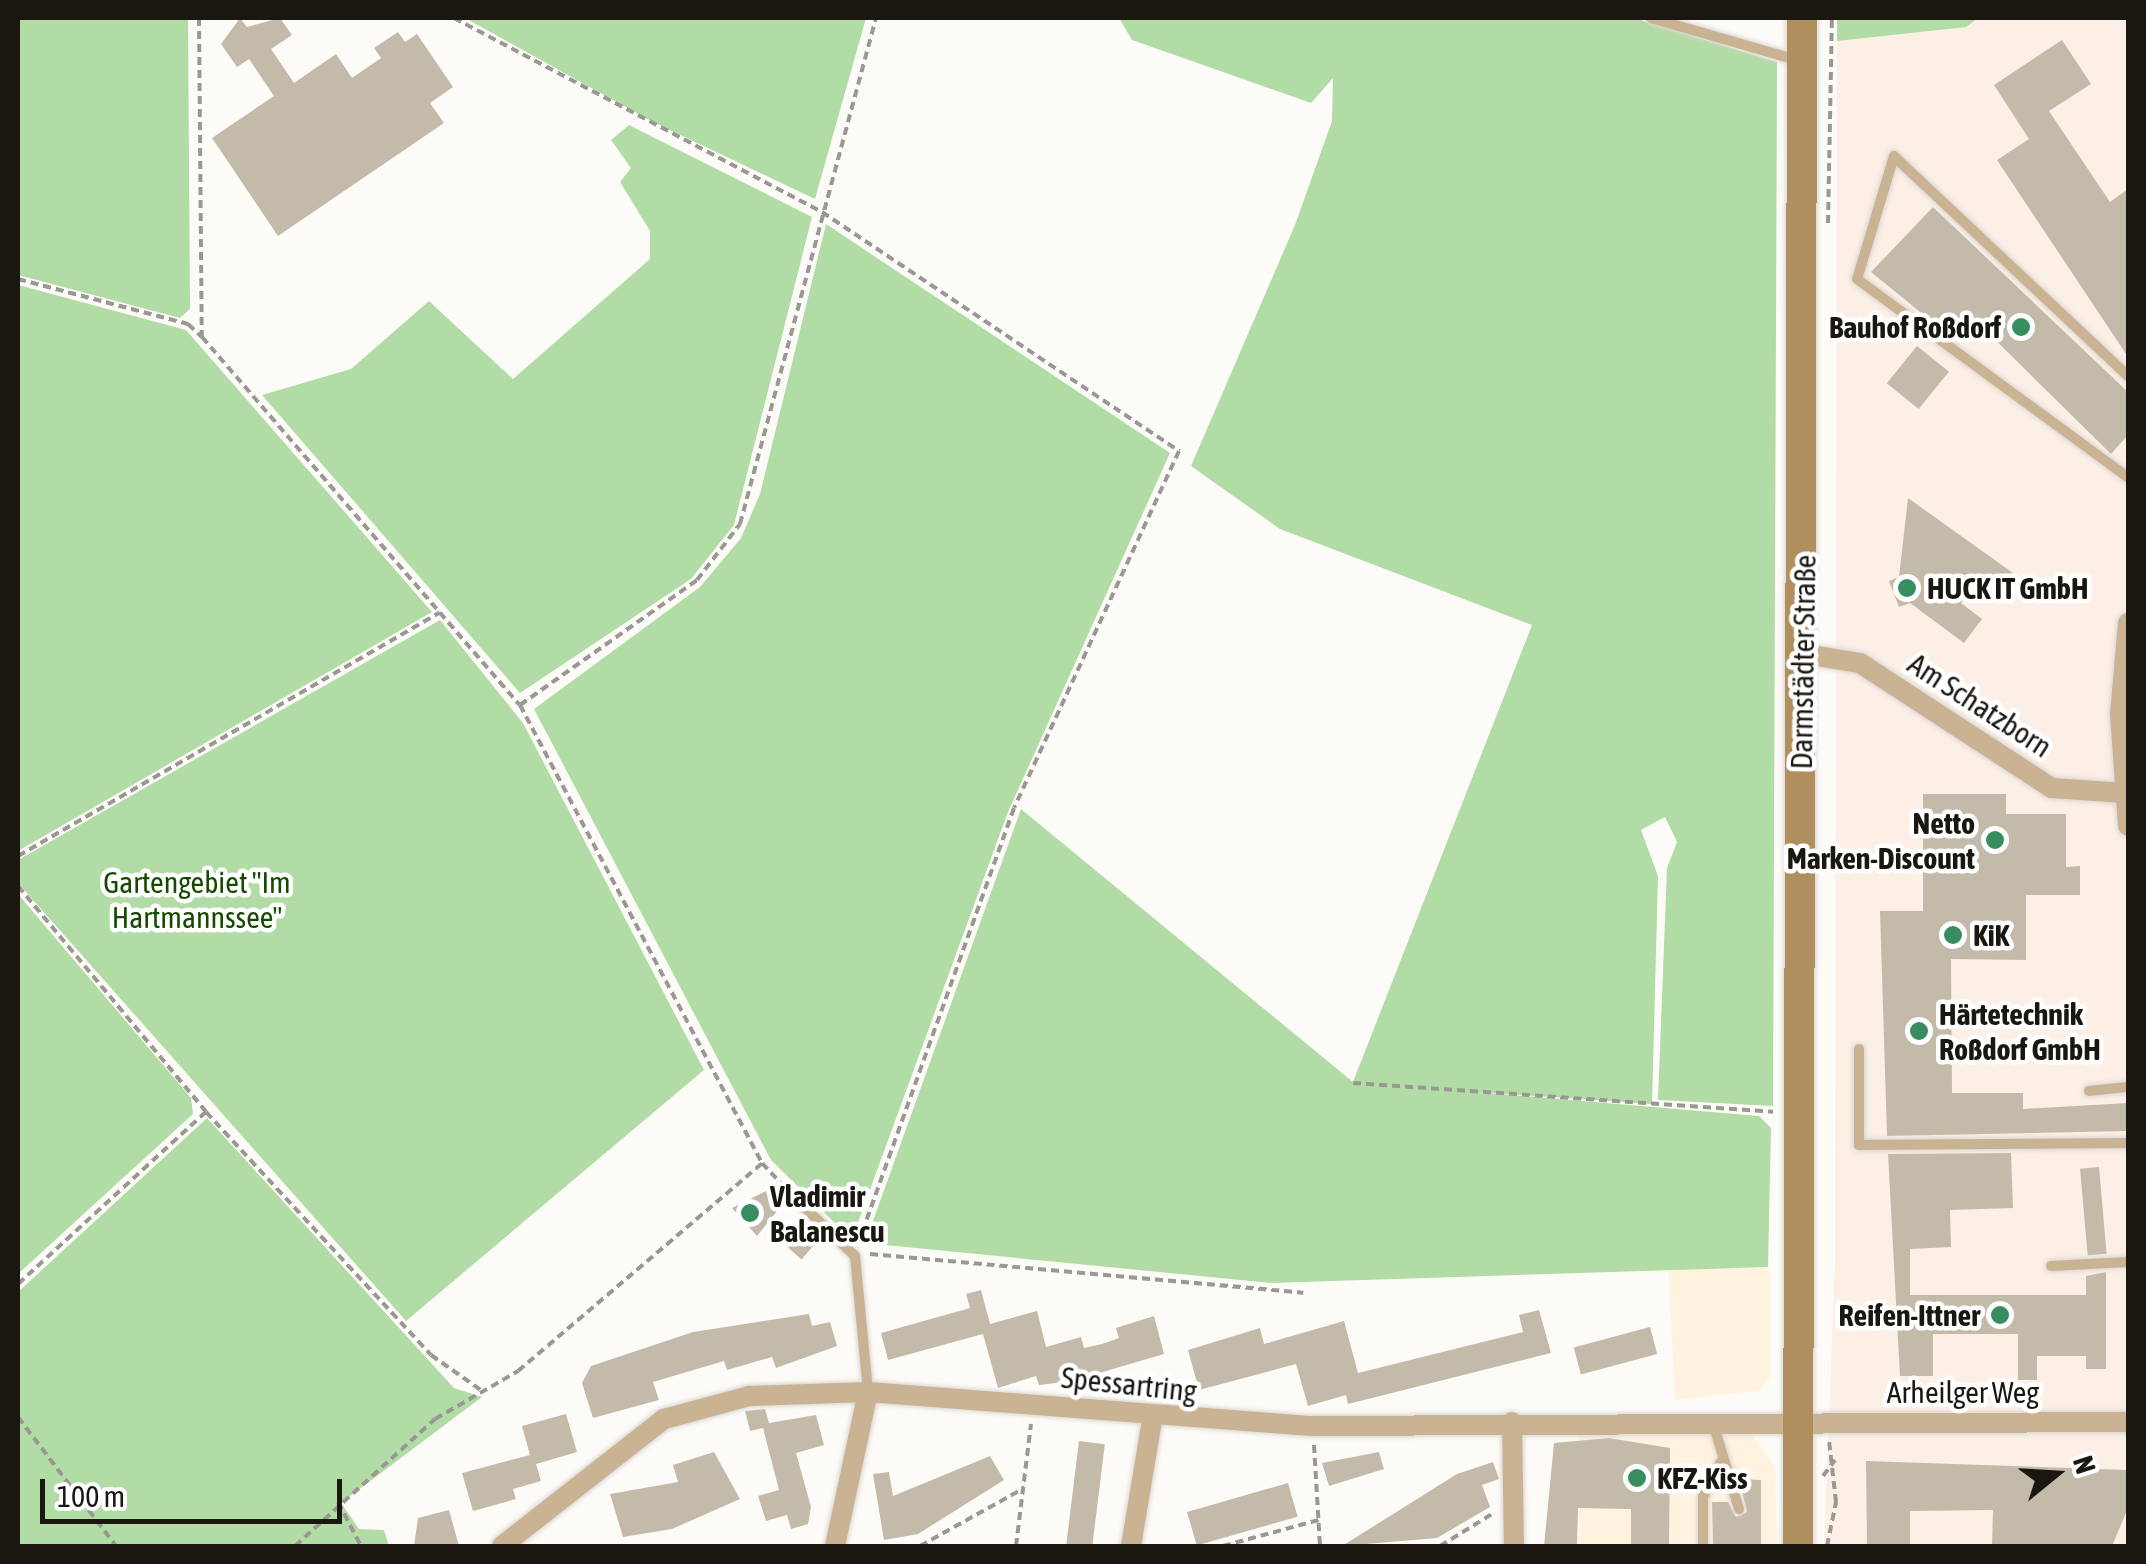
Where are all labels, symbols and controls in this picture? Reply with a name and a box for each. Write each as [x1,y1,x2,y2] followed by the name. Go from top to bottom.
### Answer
[1829,309,2001,345] place label: Bauhof Roßdorf
[2010,316,2032,338] marker: Bauhof Roßdorf
[1783,554,1823,770] street label: Darmstädter Straße
[1927,570,2089,606] place label: HUCK IT GmbH
[1896,577,1918,599] marker: HUCK IT GmbH
[1902,645,2058,765] street label: Am Schatzborn
[1787,805,1975,876] place label: Netto Marken-Discount
[1984,829,2006,851] marker: Netto Marken-Discount
[103,864,291,934] park label: Gartengebiet "Im Hartmannssee"
[1973,917,2009,953] place label: KiK
[1942,924,1964,946] marker: KiK
[1939,996,2101,1066] place label: Härtetechnik Roßdorf GmbH
[1908,1020,1930,1042] marker: Härtetechnik Roßdorf GmbH
[770,1178,884,1248] place label: Vladimir Balanescu
[739,1202,761,1224] marker: Vladimir Balanescu
[1839,1297,1980,1333] place label: Reifen-Ittner
[1989,1304,2011,1326] marker: Reifen-Ittner
[1060,1359,1198,1409] street label: Spessartring
[1887,1374,2039,1410] street label: Arheilger Weg
[2006,1424,2106,1524] north arrow
[2067,1452,2102,1478] text: N
[45,1459,348,1521] scale bar
[1657,1460,1748,1496] place label: KFZ-Kiss
[1626,1467,1648,1489] marker: KFZ-Kiss
[57,1479,125,1513] text: 100 m

